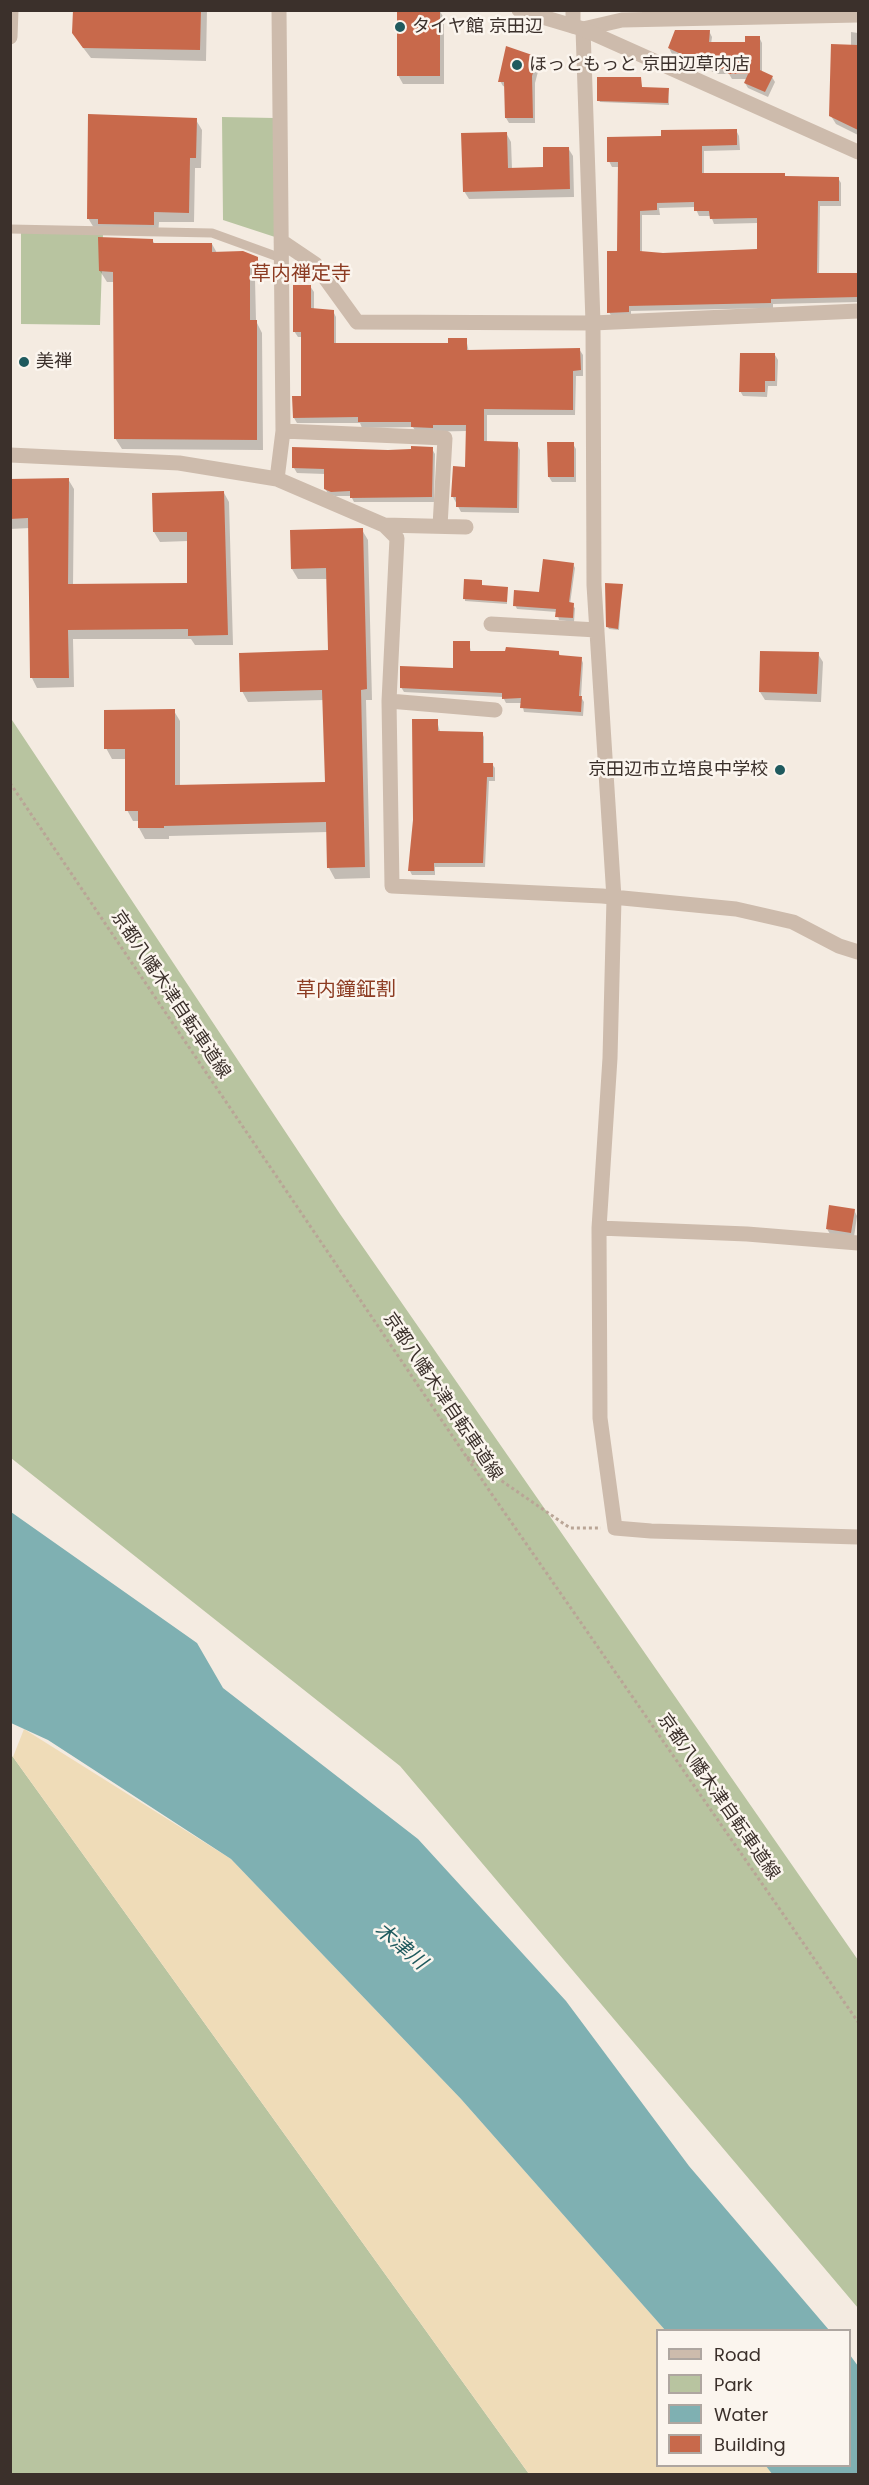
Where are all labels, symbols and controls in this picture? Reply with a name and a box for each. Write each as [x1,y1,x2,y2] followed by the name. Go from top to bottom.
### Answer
[412,16,543,38] place label: タイヤ館 京田辺
[393,20,407,34] marker: タイヤ館 京田辺
[529,54,750,76] place label: ほっともっと 京田辺草内店
[510,58,524,72] marker: ほっともっと 京田辺草内店
[251,263,351,287] district label: 草内禅定寺
[36,351,72,373] place label: 美禅
[17,355,31,369] marker: 美禅
[588,759,768,781] place label: 京田辺市立培良中学校
[773,763,787,777] marker: 京田辺市立培良中学校
[106,907,234,1083] street label: 京都八幡木津自転車道線
[296,979,396,1003] district label: 草内鐘鉦割
[378,1309,506,1485] street label: 京都八幡木津自転車道線
[652,1710,784,1884] street label: 京都八幡木津自転車道線
[369,1919,431,1975] water label: 木津川
[656,2329,851,2467] legend
[714,2342,761,2367] text: Road
[714,2372,753,2397] text: Park
[714,2402,768,2427] text: Water
[714,2432,786,2457] text: Building

